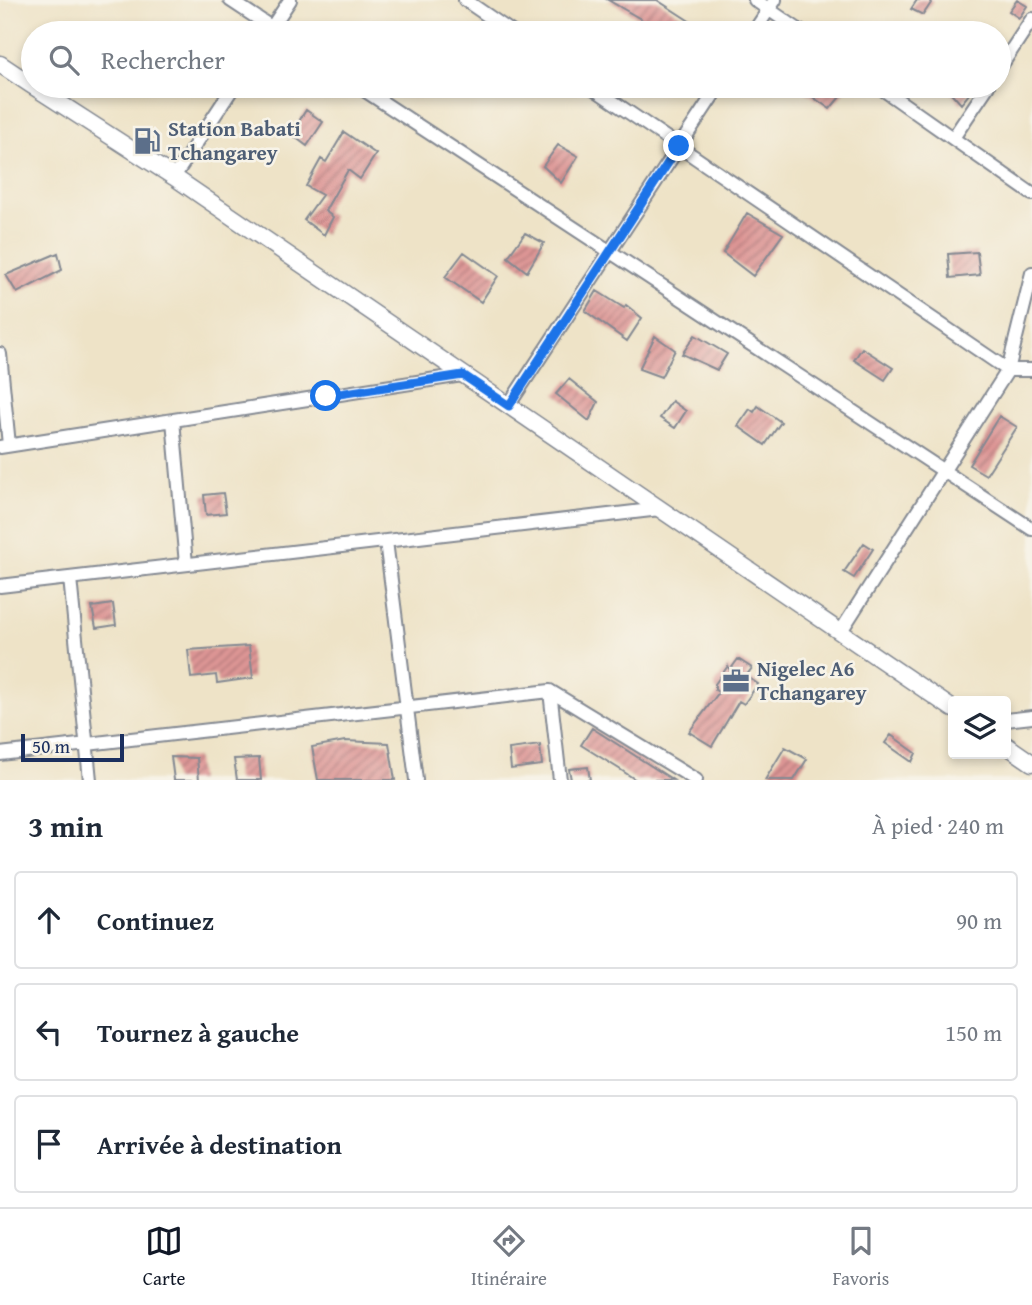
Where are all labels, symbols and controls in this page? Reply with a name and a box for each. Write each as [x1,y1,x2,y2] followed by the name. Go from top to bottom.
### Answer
[21,21,1011,98] search box
[101,40,225,79] text: Rechercher
[45,41,83,79] icon: search
[168,113,301,168] place label: Station Babati Tchangarey
[132,126,162,156] fuel station icon: Station Babati Tchangarey
[663,130,694,161] route end
[310,380,341,411] route start
[757,653,867,708] place label: Nigelec A6 Tchangarey
[721,666,751,696] office icon: Nigelec A6 Tchangarey
[948,696,1011,759] map controls
[948,696,1011,759] button: layers
[21,731,124,763] scale bar
[32,732,70,760] text: 50 m
[28,804,103,848] text: 3 min
[872,809,1004,842] text: À pied · 240 m
[30,901,68,939] icon: ahead
[97,901,214,940] text: Continuez
[956,904,1002,937] text: 90 m
[30,1013,68,1051] icon: left
[97,1013,299,1052] text: Tournez à gauche
[945,1016,1002,1049] text: 150 m
[30,1125,68,1163] icon: arrive
[97,1125,342,1164] text: Arrivée à destination
[143,1222,186,1292] tab: Carte
[471,1222,547,1292] tab: Itinéraire
[833,1222,889,1292] tab: Favoris

